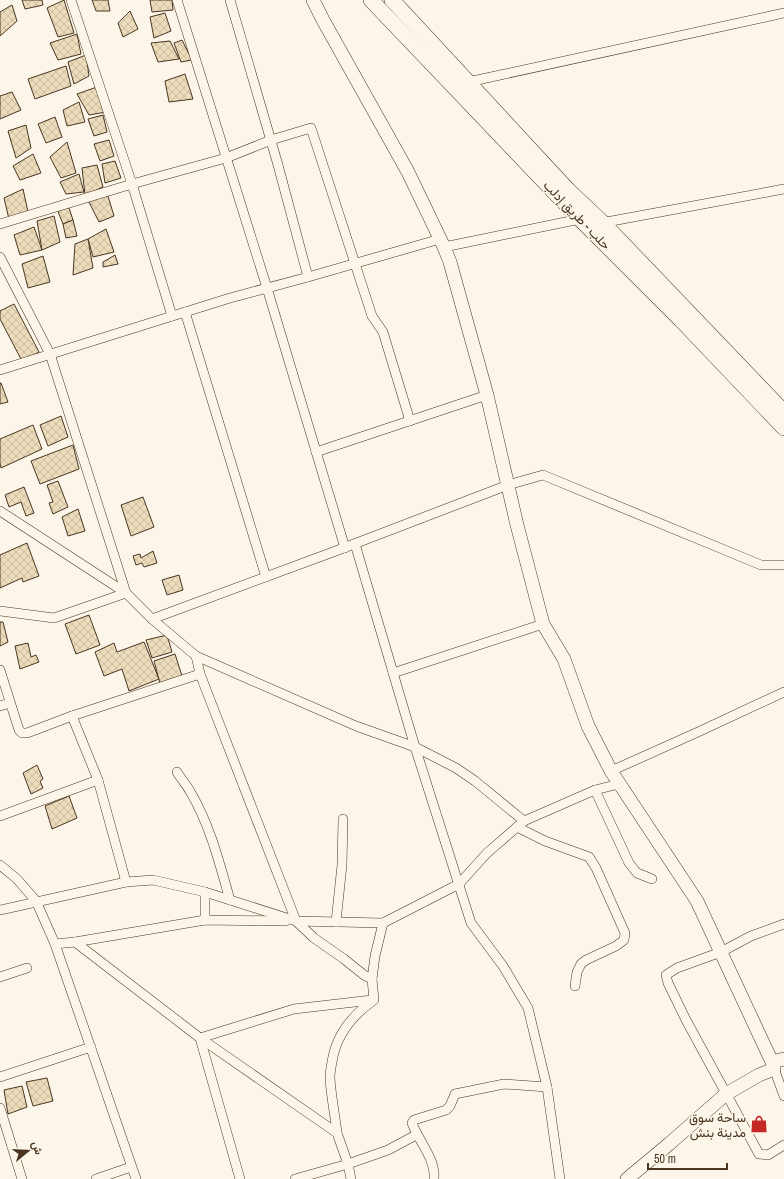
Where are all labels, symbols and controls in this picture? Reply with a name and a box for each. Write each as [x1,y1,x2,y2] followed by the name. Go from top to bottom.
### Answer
[539,177,615,254] street label: حلب - طريق إدلب
[689,1109,746,1141] place label: ساحة سوق مدينة بنش
[749,1114,769,1134] shop icon: ساحة سوق مدينة بنش
[8,1131,48,1171] north arrow
[29,1139,46,1156] text: ش
[648,1145,727,1171] scale bar
[654,1151,676,1167] text: 50 m

